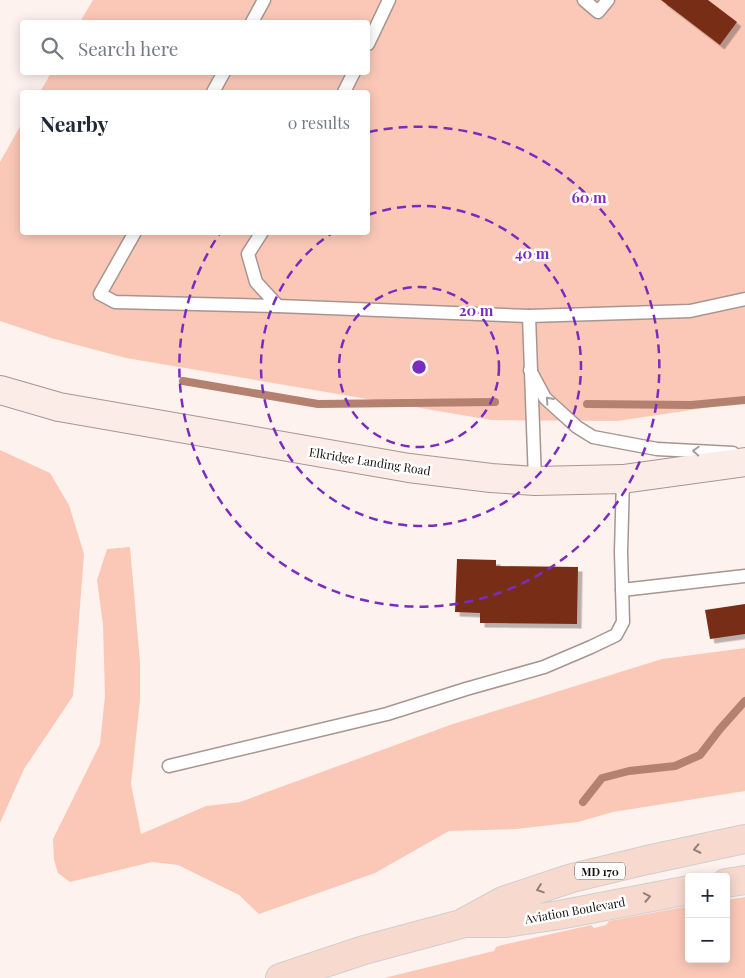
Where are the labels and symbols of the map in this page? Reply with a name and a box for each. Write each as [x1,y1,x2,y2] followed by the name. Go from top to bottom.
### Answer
[571,187,607,207] text: 60 m
[515,243,550,263] text: 40 m
[459,300,494,320] text: 20 m
[410,358,428,376] centre of rings
[546,397,555,406] one-way arrow
[308,443,432,479] street label: Elkridge Landing Road
[692,446,700,456] one-way arrow
[693,843,702,854] one-way arrow
[575,862,625,879] road number: MD 170
[536,883,544,893] one-way arrow
[643,892,652,903] one-way arrow
[523,893,626,927] street label: Aviation Boulevard

